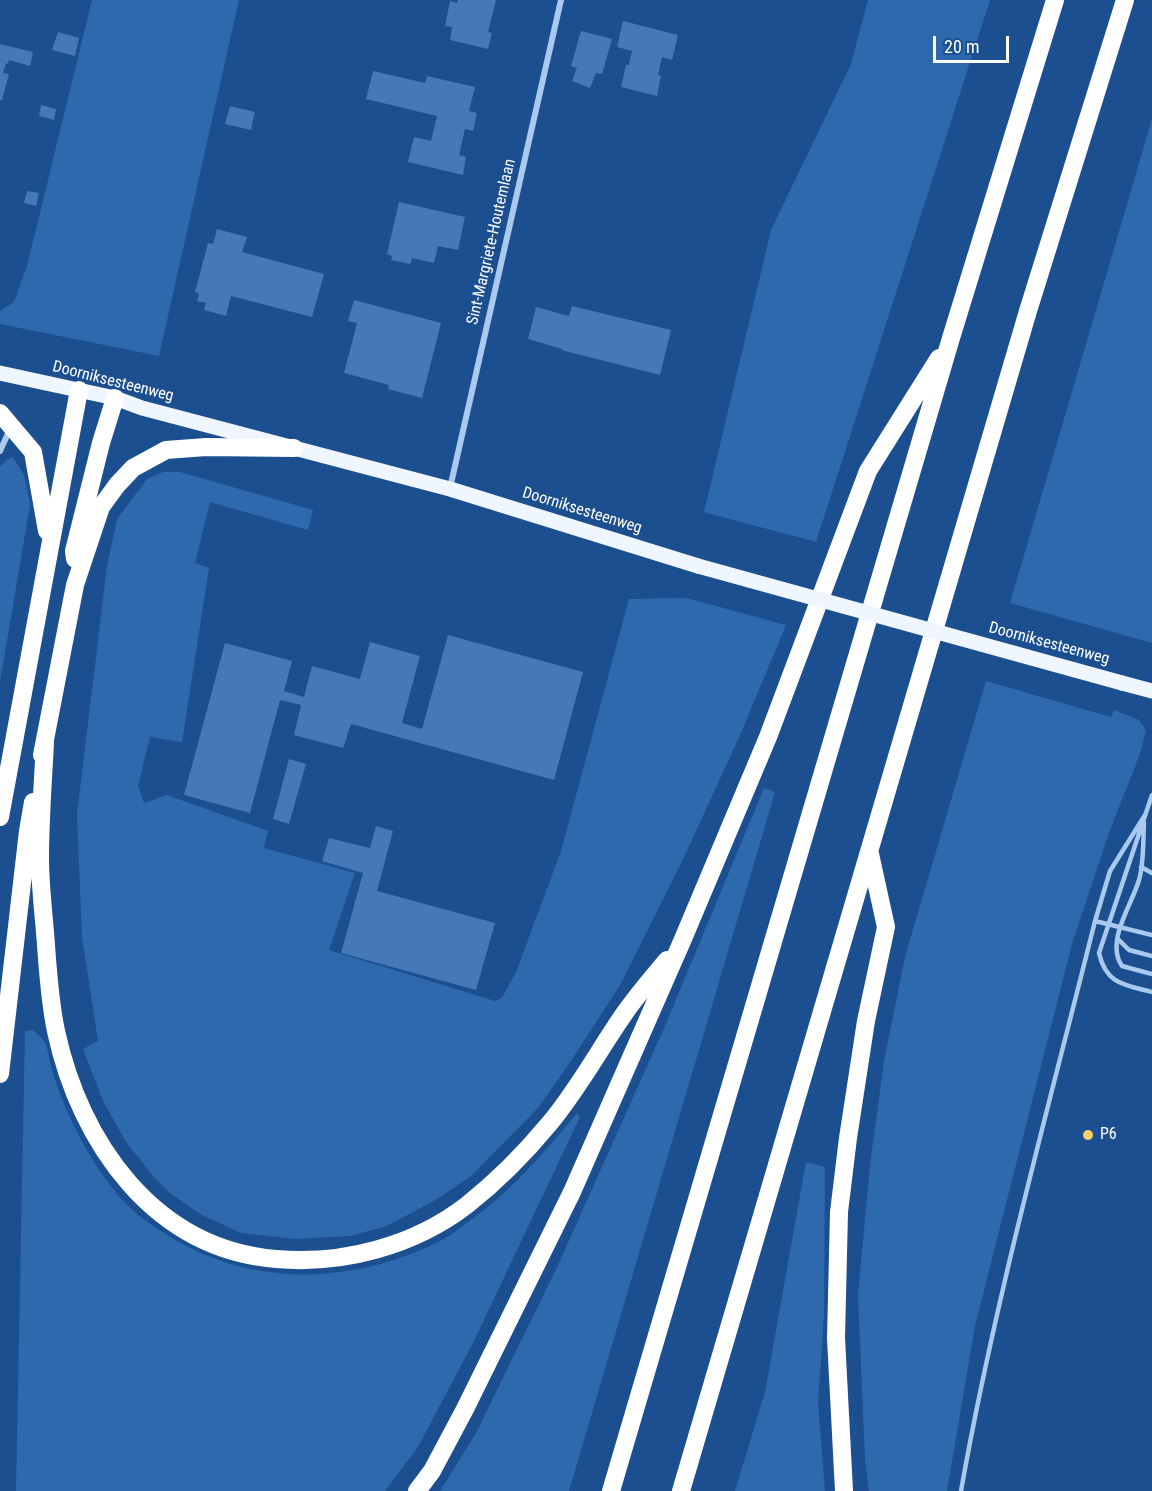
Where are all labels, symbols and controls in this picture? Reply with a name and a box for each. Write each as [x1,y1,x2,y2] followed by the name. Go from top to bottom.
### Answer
[936,24,1012,62] scale bar
[944,36,979,57] text: 20 m
[464,157,520,327] street label: Sint-Margriete-Houtemlaan
[50,358,176,406] street label: Doorniksesteenweg
[520,484,644,538] street label: Doorniksesteenweg
[987,619,1111,669] street label: Doorniksesteenweg
[1100,1125,1117,1145] place label: P6
[1081,1128,1095,1142] marker: P6

